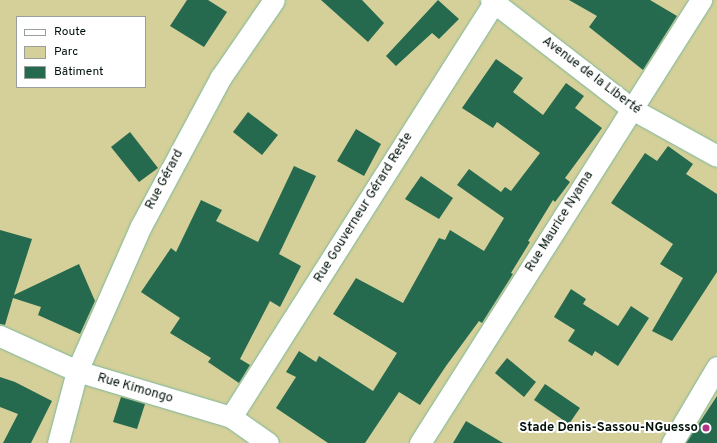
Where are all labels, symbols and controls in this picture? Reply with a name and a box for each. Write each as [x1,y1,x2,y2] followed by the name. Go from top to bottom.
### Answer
[16,16,146,88] legend
[54,24,86,40] text: Route
[539,34,643,118] street label: Avenue de la Liberté
[54,44,78,60] text: Parc
[54,64,104,80] text: Bâtiment
[311,130,417,286] street label: Rue Gouverneur Gérard Reste
[143,147,187,213] street label: Rue Gérard
[523,169,597,275] street label: Rue Maurice Nyama
[95,371,175,407] street label: Rue Kimongo
[519,420,698,436] place label: Stade Denis-Sassou-NGuesso
[701,423,711,433] marker: Stade Denis-Sassou-NGuesso

